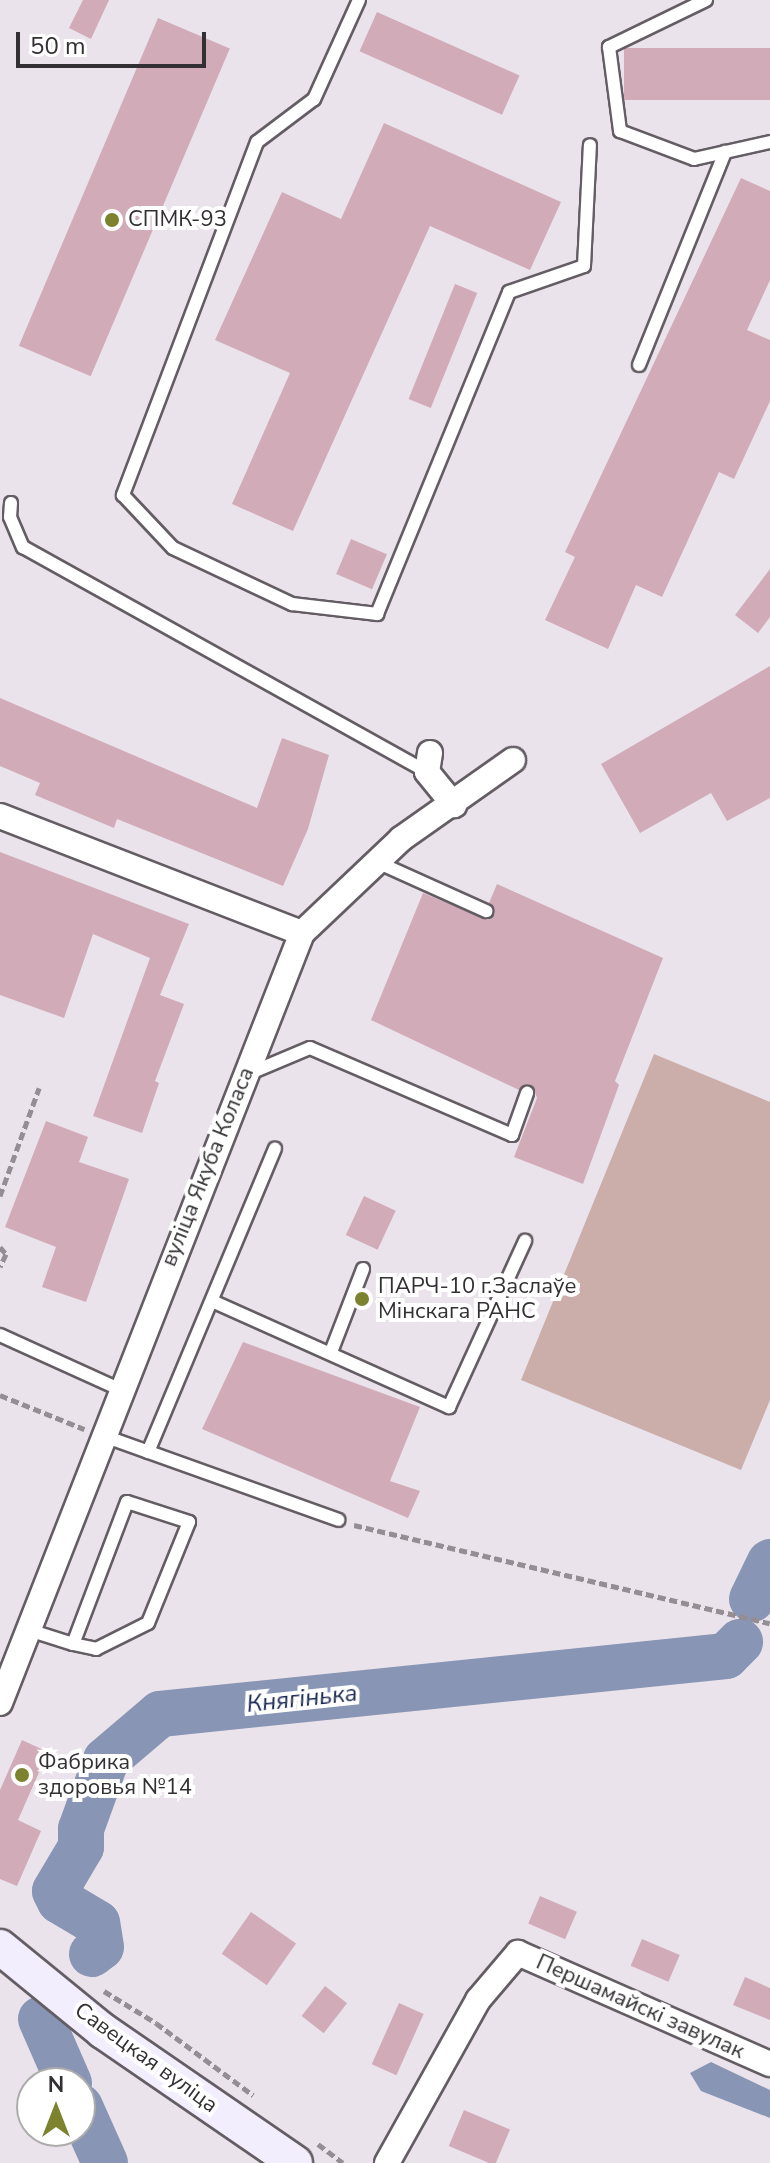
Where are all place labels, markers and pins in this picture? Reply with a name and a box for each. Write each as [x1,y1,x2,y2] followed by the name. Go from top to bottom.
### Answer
[128,207,227,233] place label: СПМК-93
[103,211,121,229] marker: СПМК-93
[378,1273,576,1324] place label: ПАРЧ-10 г.Заслаўе Мінскага РАНС
[353,1290,371,1308] marker: ПАРЧ-10 г.Заслаўе Мінскага РАНС
[38,1749,192,1800] place label: Фабрика здоровья №14
[13,1766,31,1784] marker: Фабрика здоровья №14

